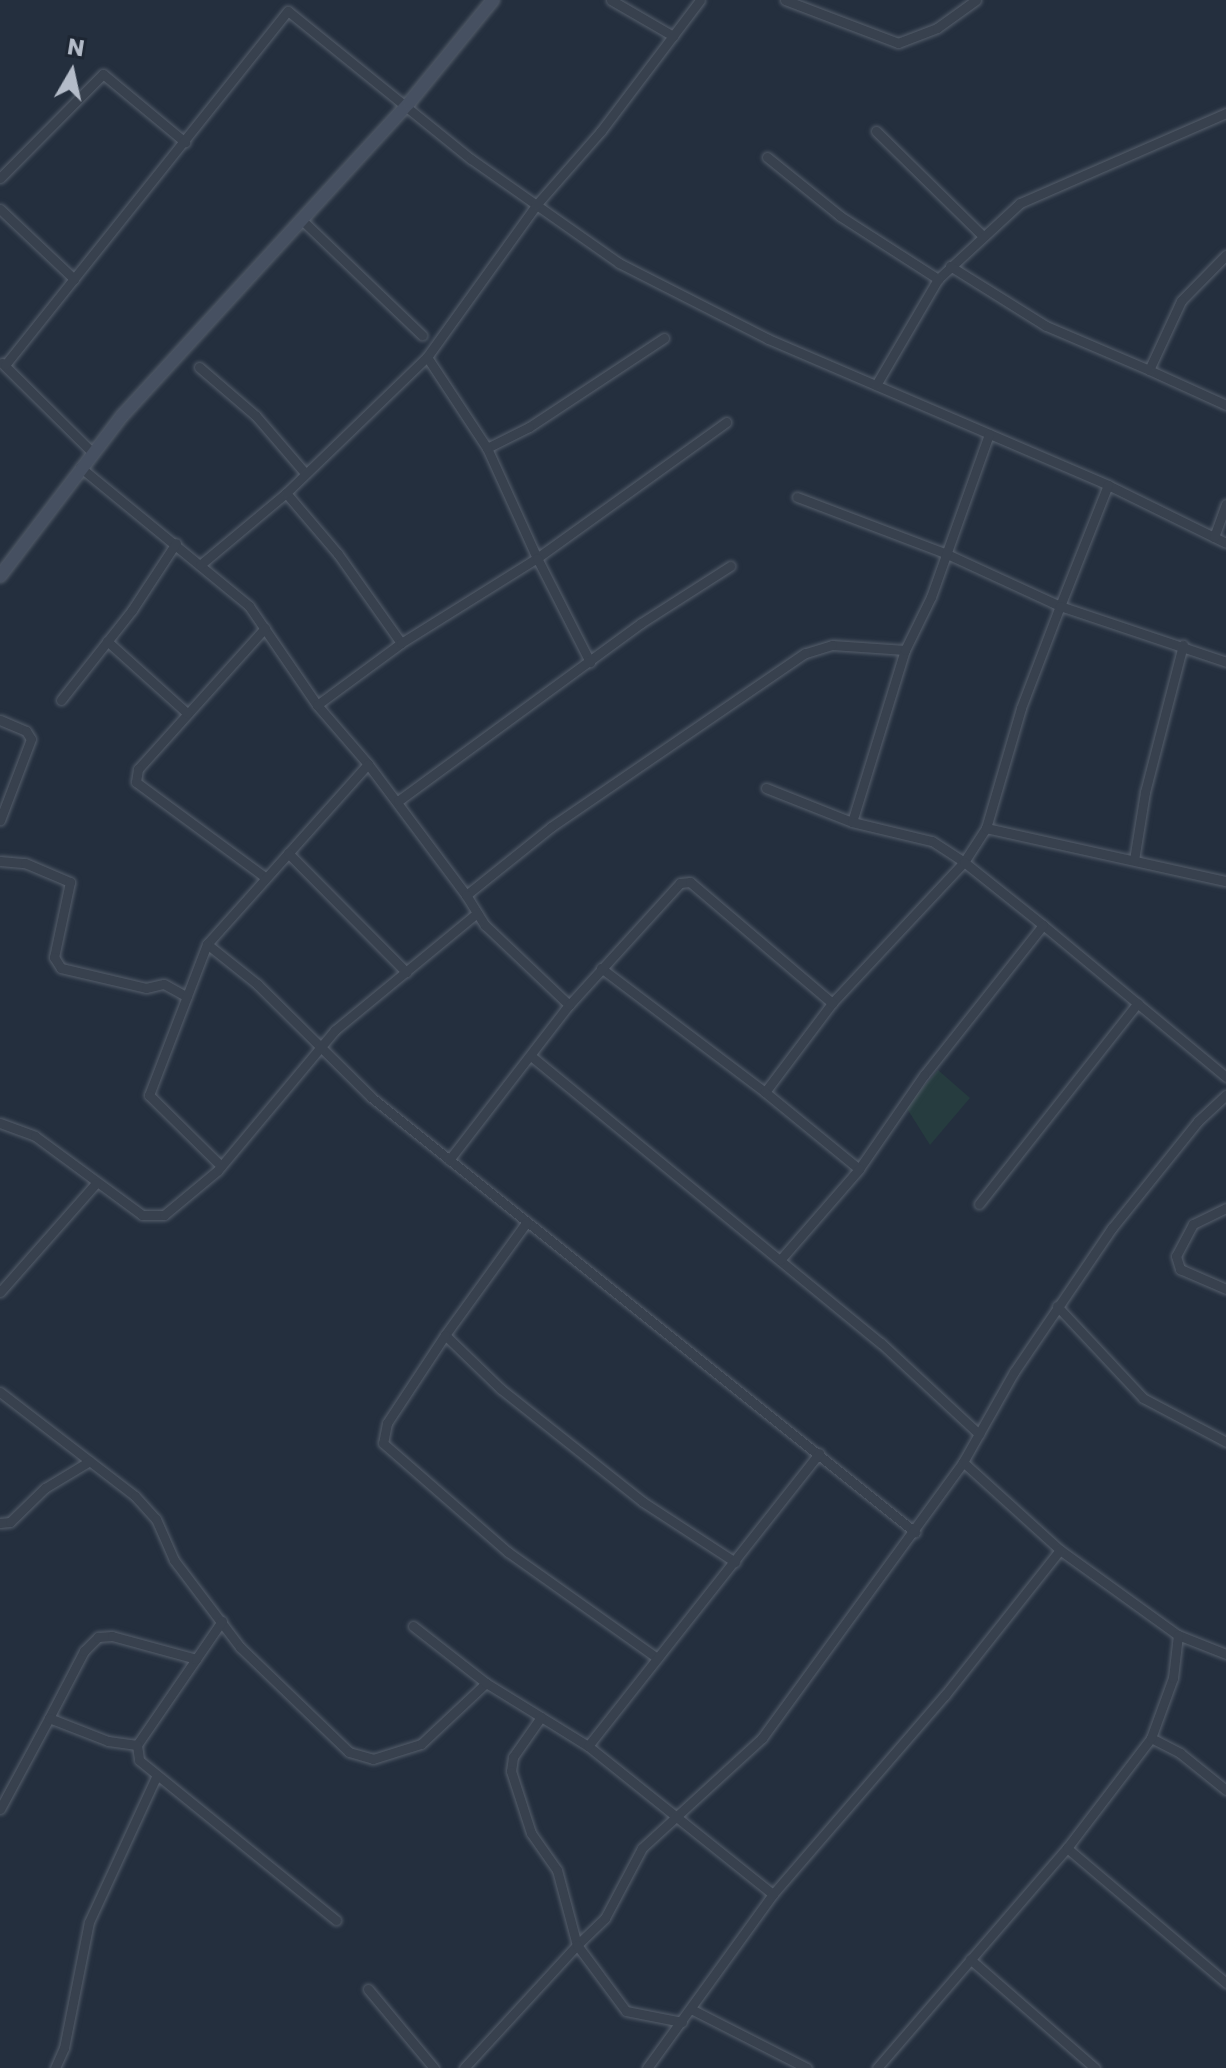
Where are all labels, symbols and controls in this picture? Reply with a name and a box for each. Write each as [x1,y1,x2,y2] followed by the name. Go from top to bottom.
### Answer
[65,31,86,64] text: N
[32,32,112,112] north arrow

